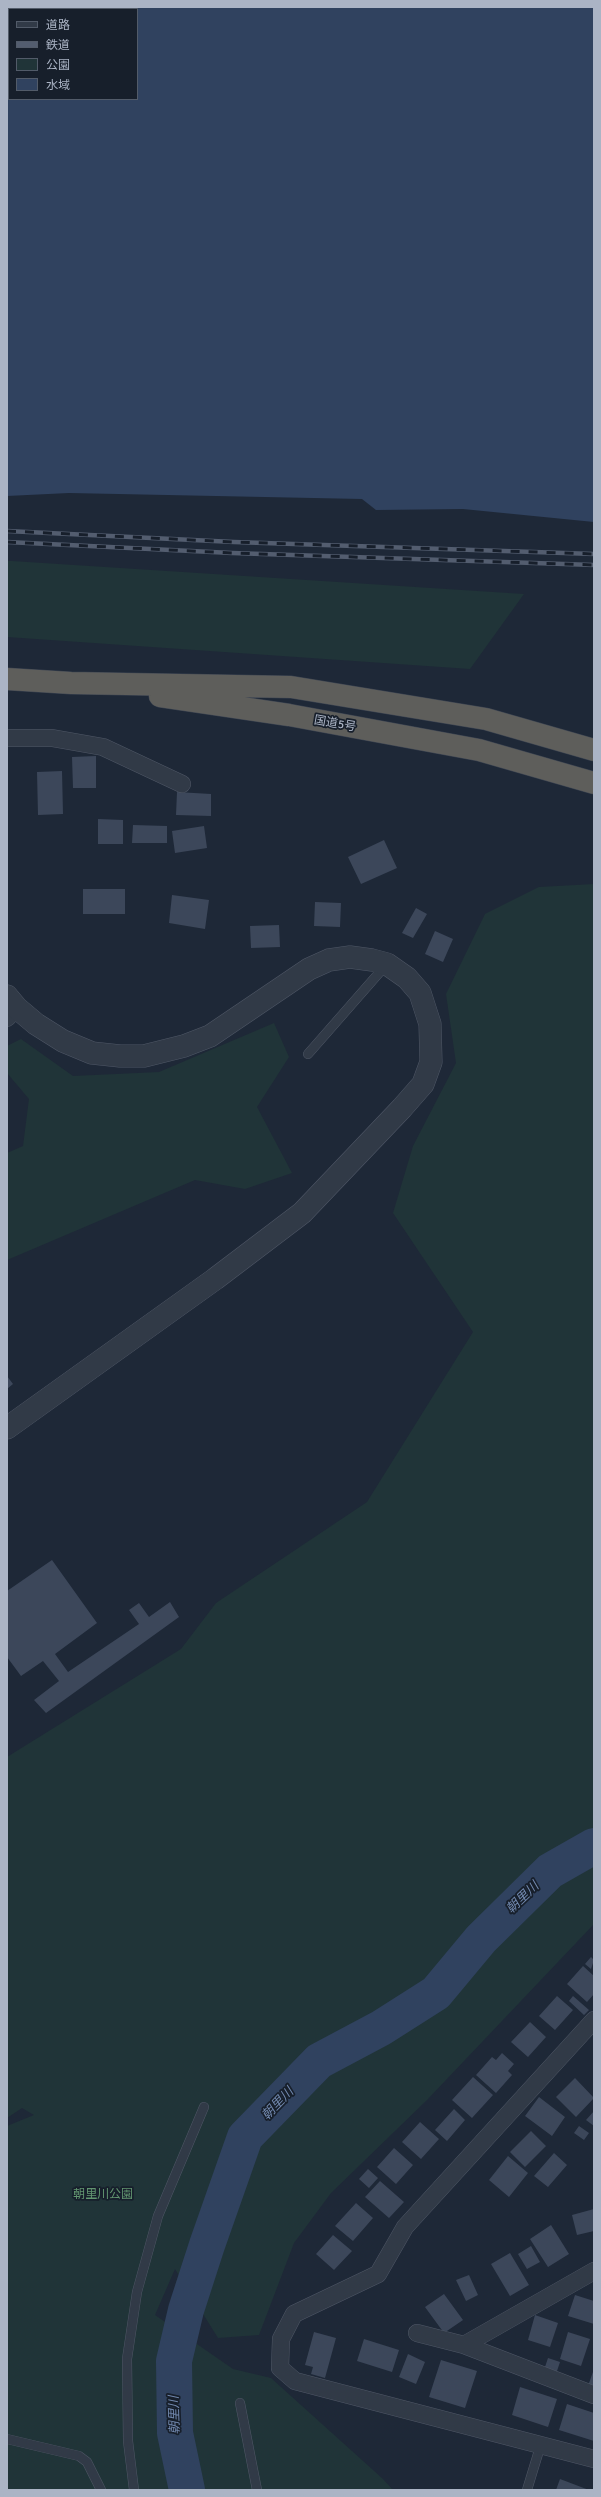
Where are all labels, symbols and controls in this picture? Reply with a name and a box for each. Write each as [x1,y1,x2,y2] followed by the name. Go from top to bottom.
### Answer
[8,8,138,100] legend
[46,18,70,33] text: 道路
[46,38,70,53] text: 鉄道
[46,58,70,73] text: 公園
[46,78,70,93] text: 水域
[313,713,357,735] street label: 国道5号
[504,1879,542,1917] water label: 朝里川
[259,2085,297,2123] water label: 朝里川
[73,2188,133,2202] park label: 朝里川公園
[167,2395,183,2435] water label: 朝里川

